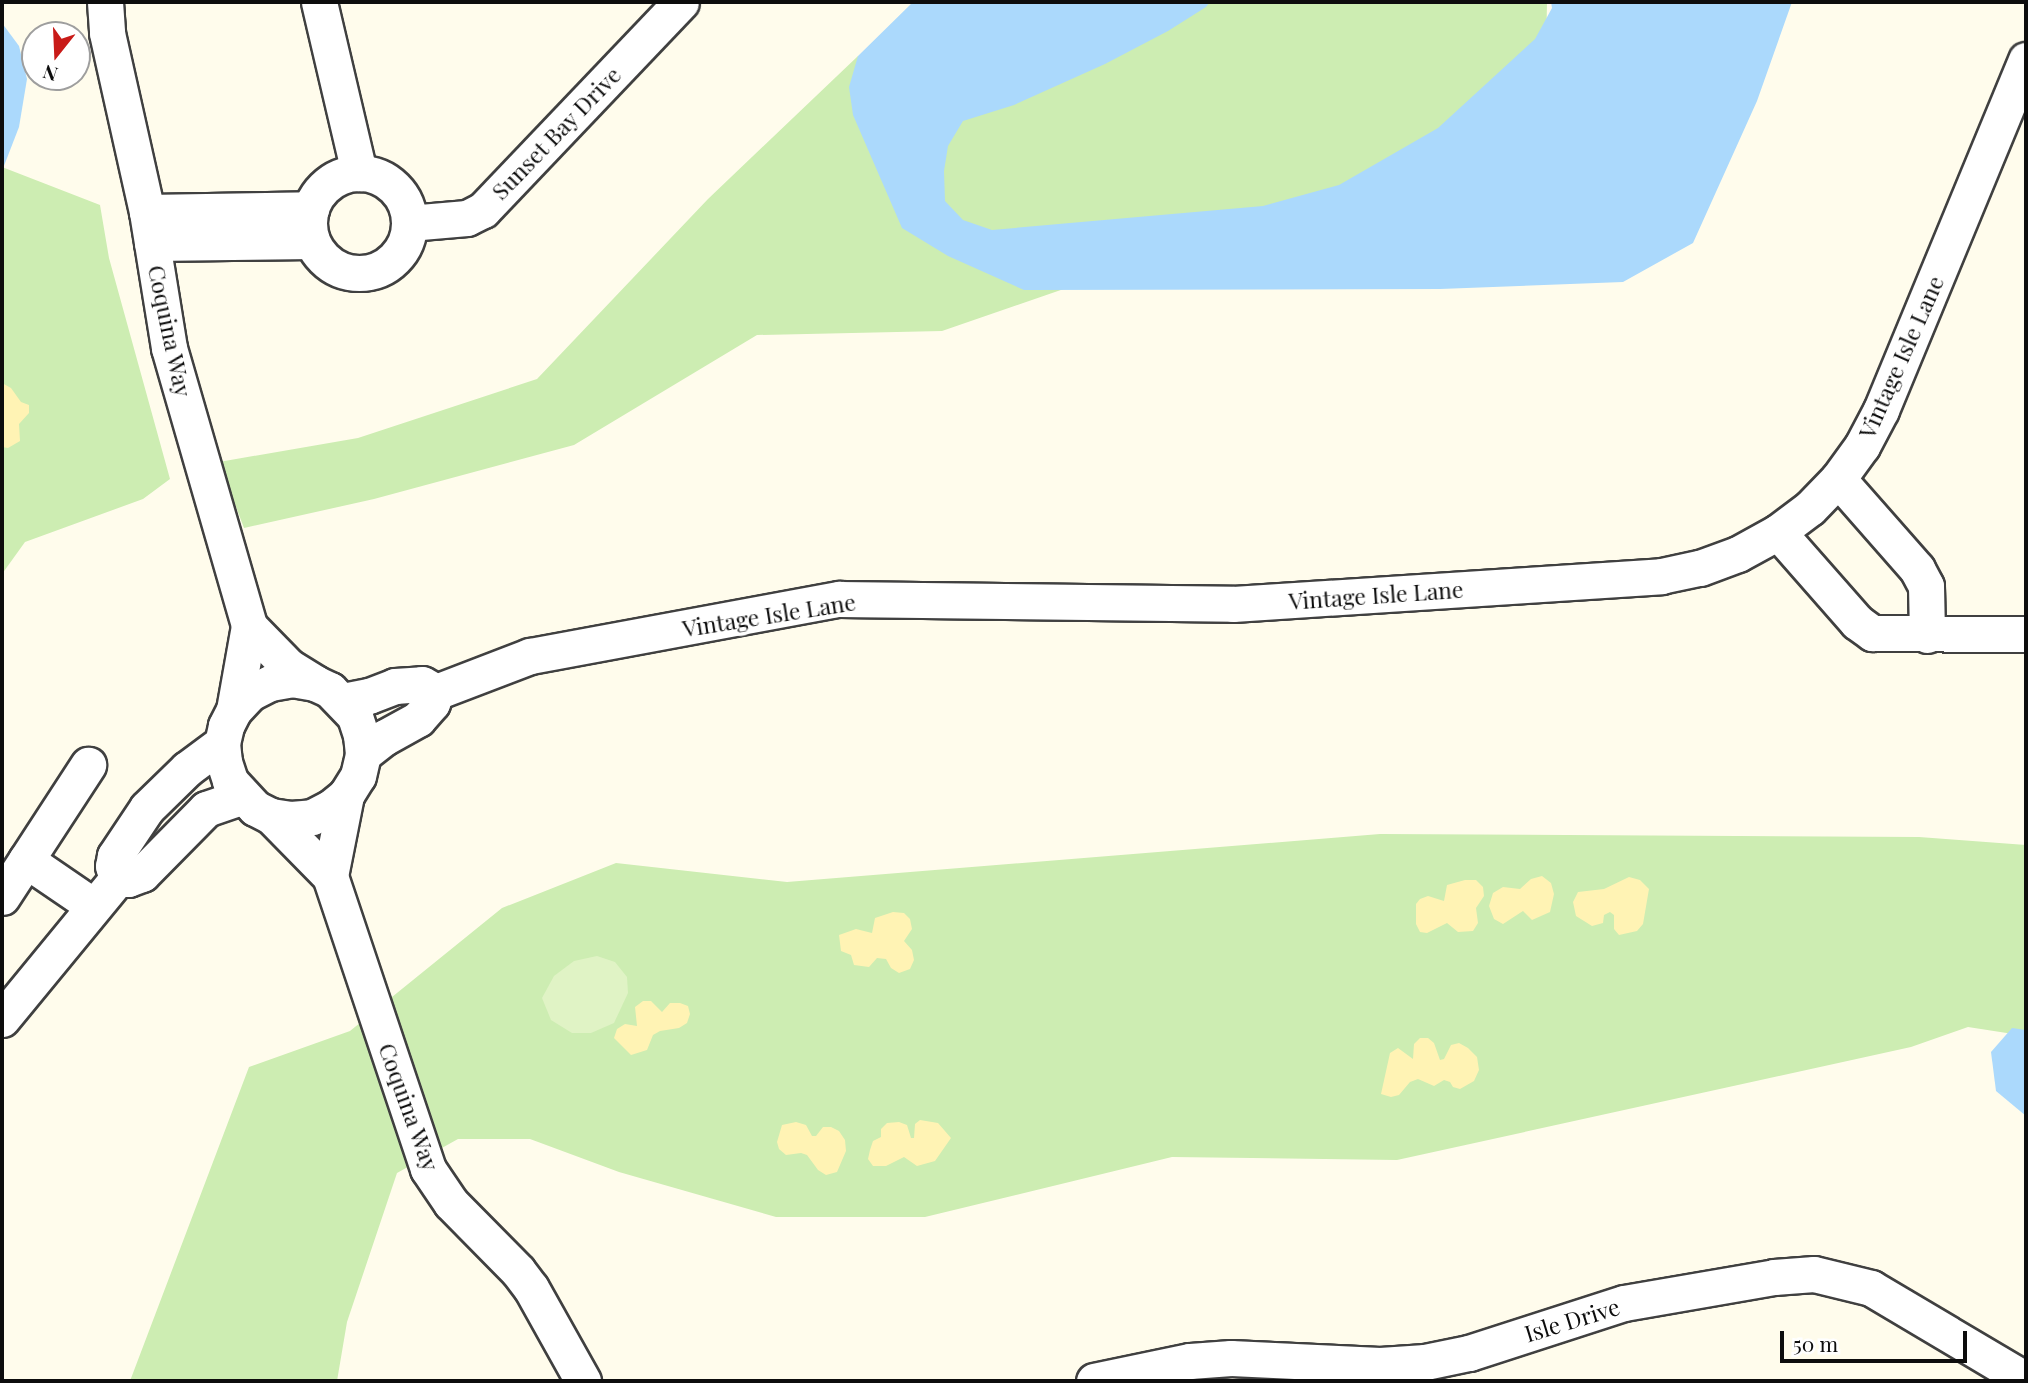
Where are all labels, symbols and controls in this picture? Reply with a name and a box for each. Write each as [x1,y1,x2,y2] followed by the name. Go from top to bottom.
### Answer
[21,21,91,91] north arrow
[40,60,61,89] text: N
[485,61,627,205] street label: Sunset Bay Drive
[142,262,198,400] street label: Coquina Way
[1853,271,1949,443] street label: Vintage Isle Lane
[1288,575,1464,615] street label: Vintage Isle Lane
[680,588,858,642] street label: Vintage Isle Lane
[373,1039,445,1175] street label: Coquina Way
[1521,1292,1623,1348] street label: Isle Drive
[1783,1316,1970,1360] scale bar
[1793,1329,1838,1357] text: 50 m

